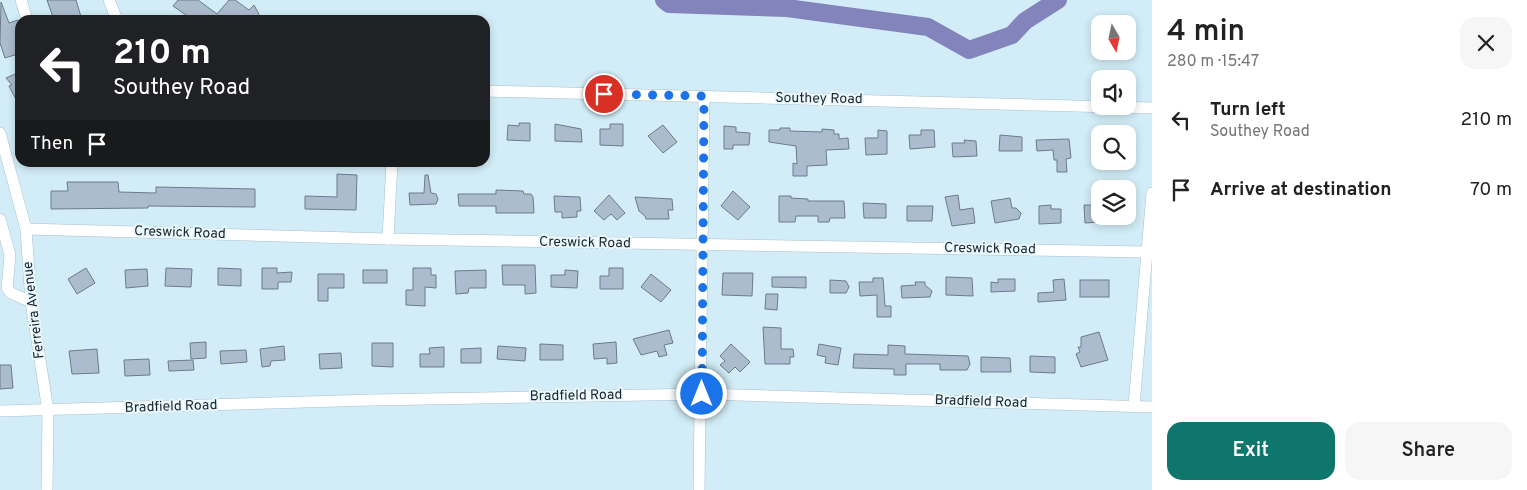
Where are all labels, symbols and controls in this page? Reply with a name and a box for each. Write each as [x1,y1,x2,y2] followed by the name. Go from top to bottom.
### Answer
[1167,14,1245,51] text: 4 min
[1091,15,1136,60] north arrow
[1091,15,1136,225] map controls
[1460,17,1512,69] button: close
[113,32,211,76] text: 210 m
[30,35,95,100] icon: left
[1167,52,1259,72] text: 280 m · 15:47
[1091,70,1136,115] button: sound
[583,73,625,115] pin
[113,75,250,102] text: Southey Road
[590,80,618,108] icon: arrive
[775,90,863,108] street label: Southey Road
[1210,98,1286,122] text: Turn left
[1167,106,1195,134] icon: left
[1461,108,1512,132] text: 210 m
[1210,122,1310,142] text: Southey Road
[1091,125,1136,170] button: search
[83,130,111,158] icon: arrive
[30,132,73,156] text: Then
[1167,176,1195,204] icon: arrive
[1210,178,1391,202] text: Arrive at destination
[1470,178,1512,202] text: 70 m
[1091,180,1136,225] button: layers
[134,223,226,243] street label: Creswick Road
[539,234,631,252] street label: Creswick Road
[944,240,1036,258] street label: Creswick Road
[20,260,48,360] street label: Ferreira Avenue
[675,367,727,419] position arrow
[529,387,623,405] street label: Bradfield Road
[934,392,1028,412] street label: Bradfield Road
[124,397,218,417] street label: Bradfield Road
[1167,422,1335,480] button: Exit
[1345,422,1512,480] button: Share

